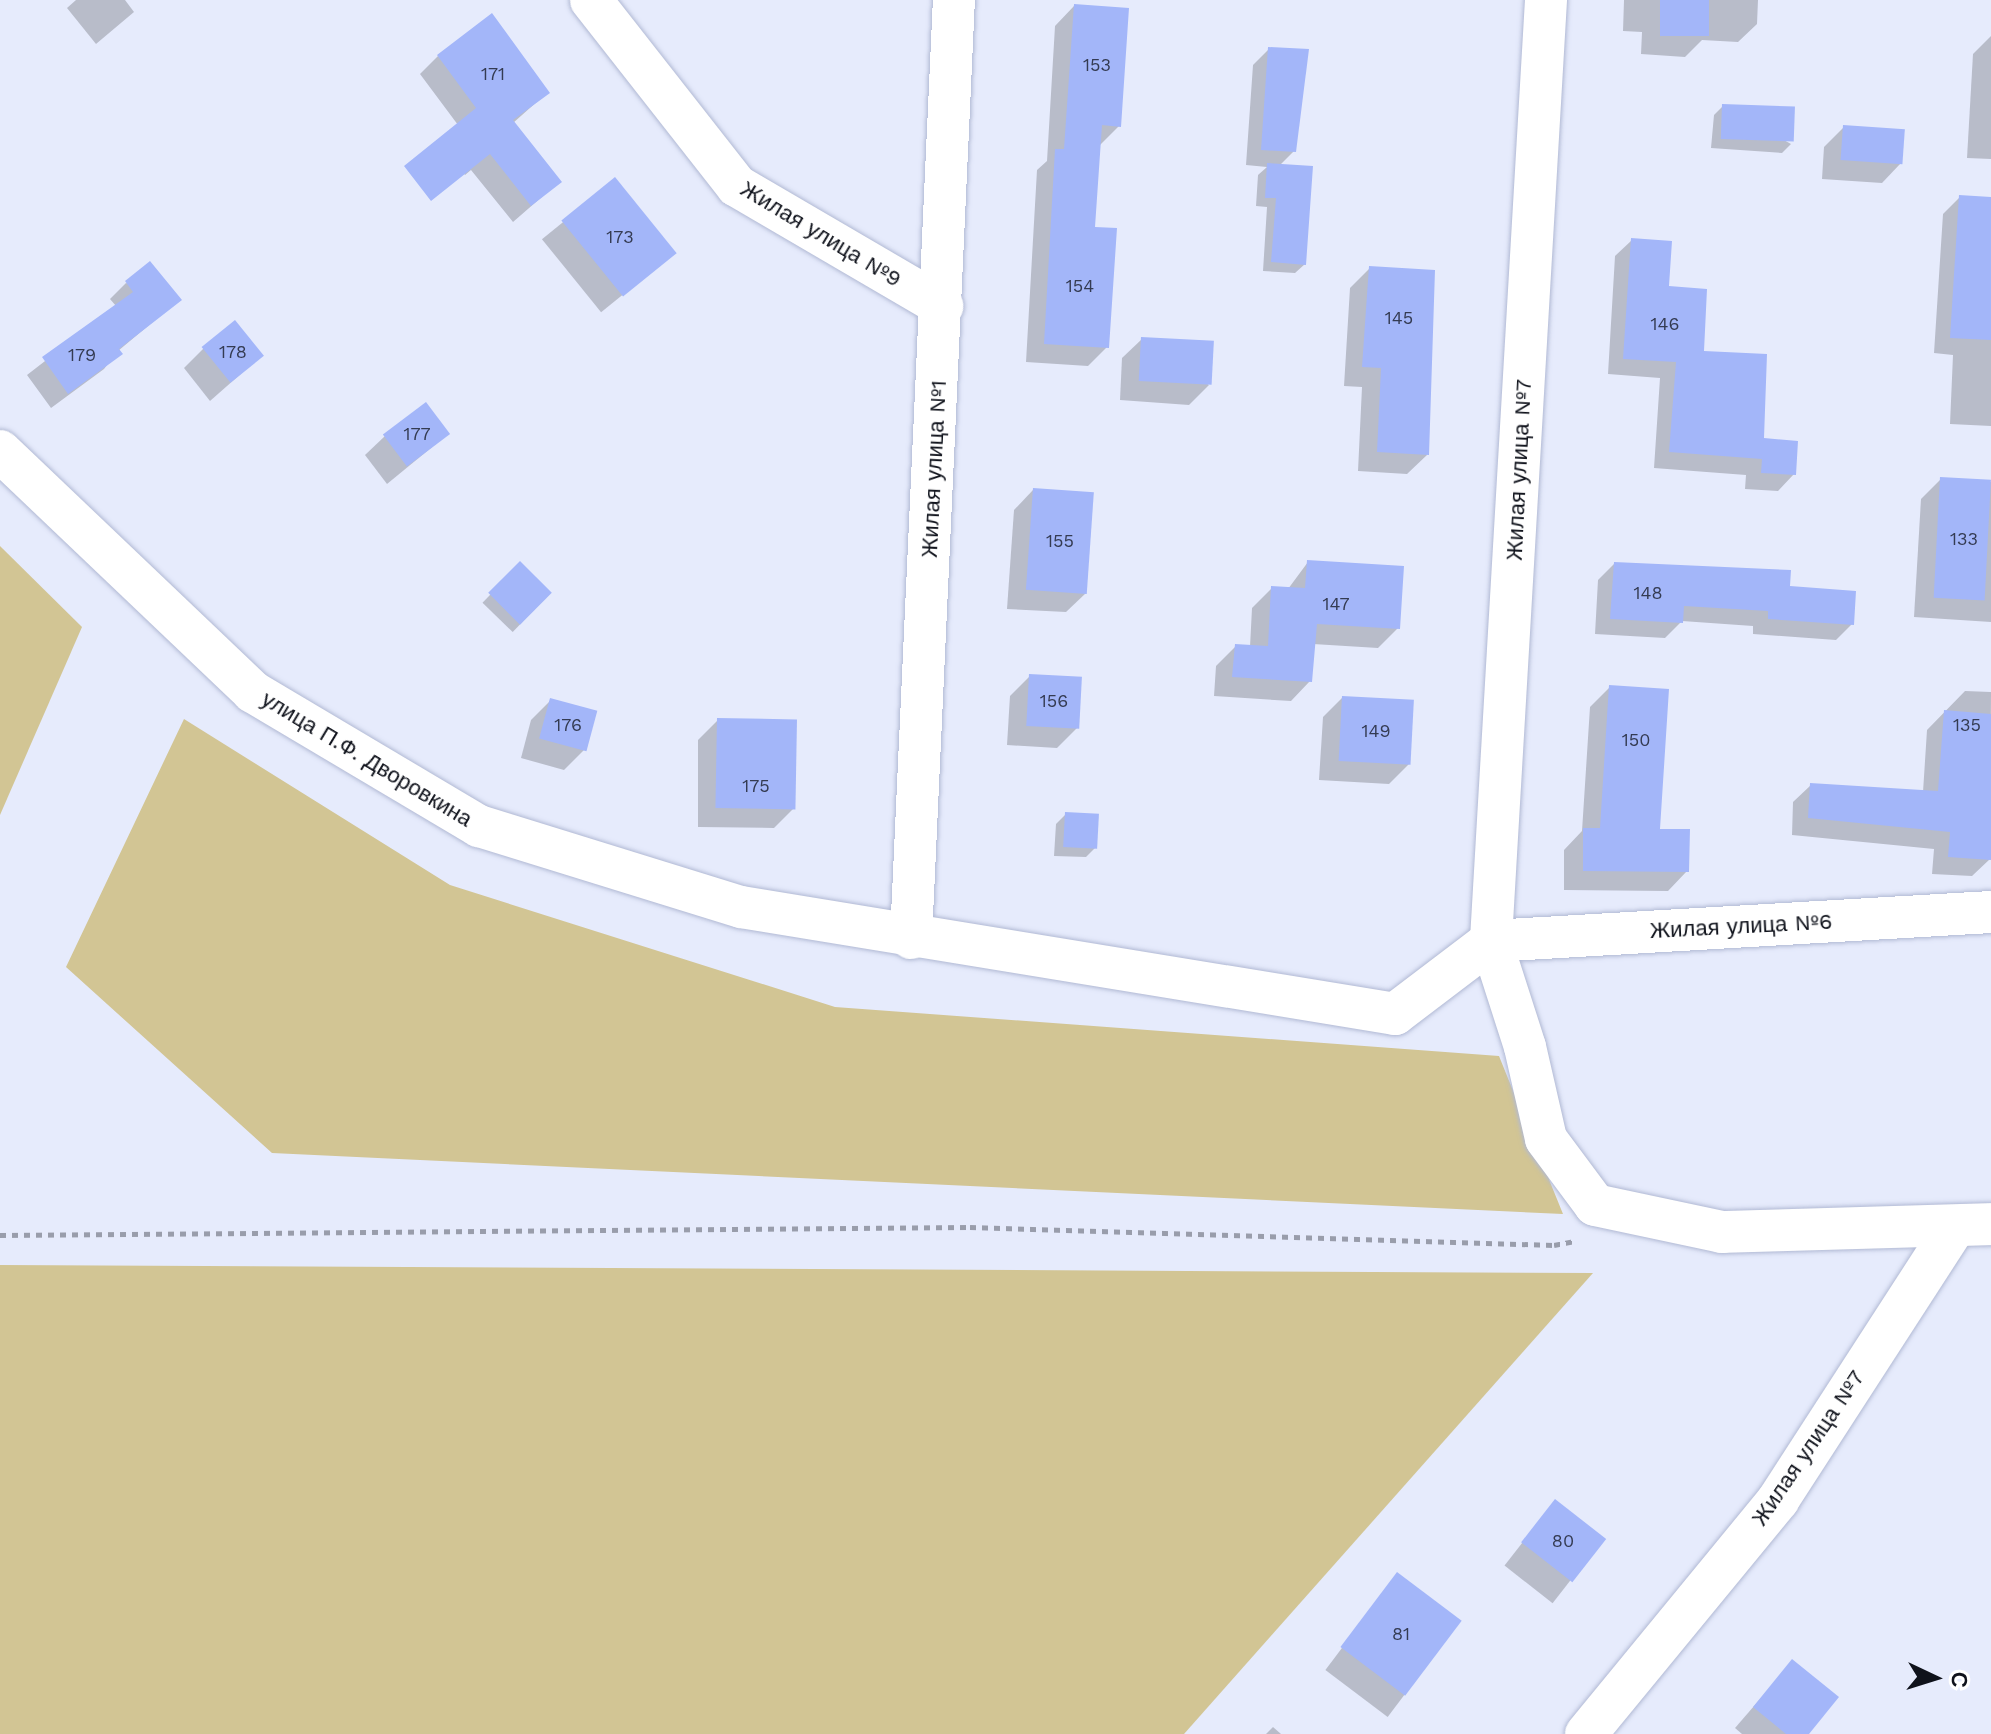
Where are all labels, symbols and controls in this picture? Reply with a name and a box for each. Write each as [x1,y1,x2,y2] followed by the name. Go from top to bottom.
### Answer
[1083,54,1111,76] house number: 153
[481,63,505,85] house number: 171
[736,176,906,292] street label: Жилая улица №9
[606,226,634,248] house number: 173
[1066,275,1094,297] house number: 154
[1385,307,1413,329] house number: 145
[1651,313,1679,335] house number: 146
[219,341,247,363] house number: 178
[68,344,96,366] house number: 179
[1501,379,1537,561] street label: Жилая улица №7
[916,380,952,558] street label: Жилая улица №1
[403,423,431,445] house number: 177
[1950,528,1978,550] house number: 133
[1046,530,1074,552] house number: 155
[1633,582,1663,604] house number: 148
[1322,593,1350,615] house number: 147
[257,686,477,832] street label: улица П.Ф. Дворовкина
[1040,690,1068,712] house number: 156
[554,714,582,736] house number: 176
[1953,714,1981,736] house number: 135
[1361,720,1391,742] house number: 149
[1622,729,1650,751] house number: 150
[742,775,770,797] house number: 175
[1649,908,1833,944] street label: Жилая улица №6
[1746,1365,1870,1531] street label: Жилая улица №7
[1552,1530,1574,1552] house number: 80
[1392,1623,1410,1645] house number: 81
[1895,1638,1975,1718] north arrow
[1946,1671,1972,1688] text: С

